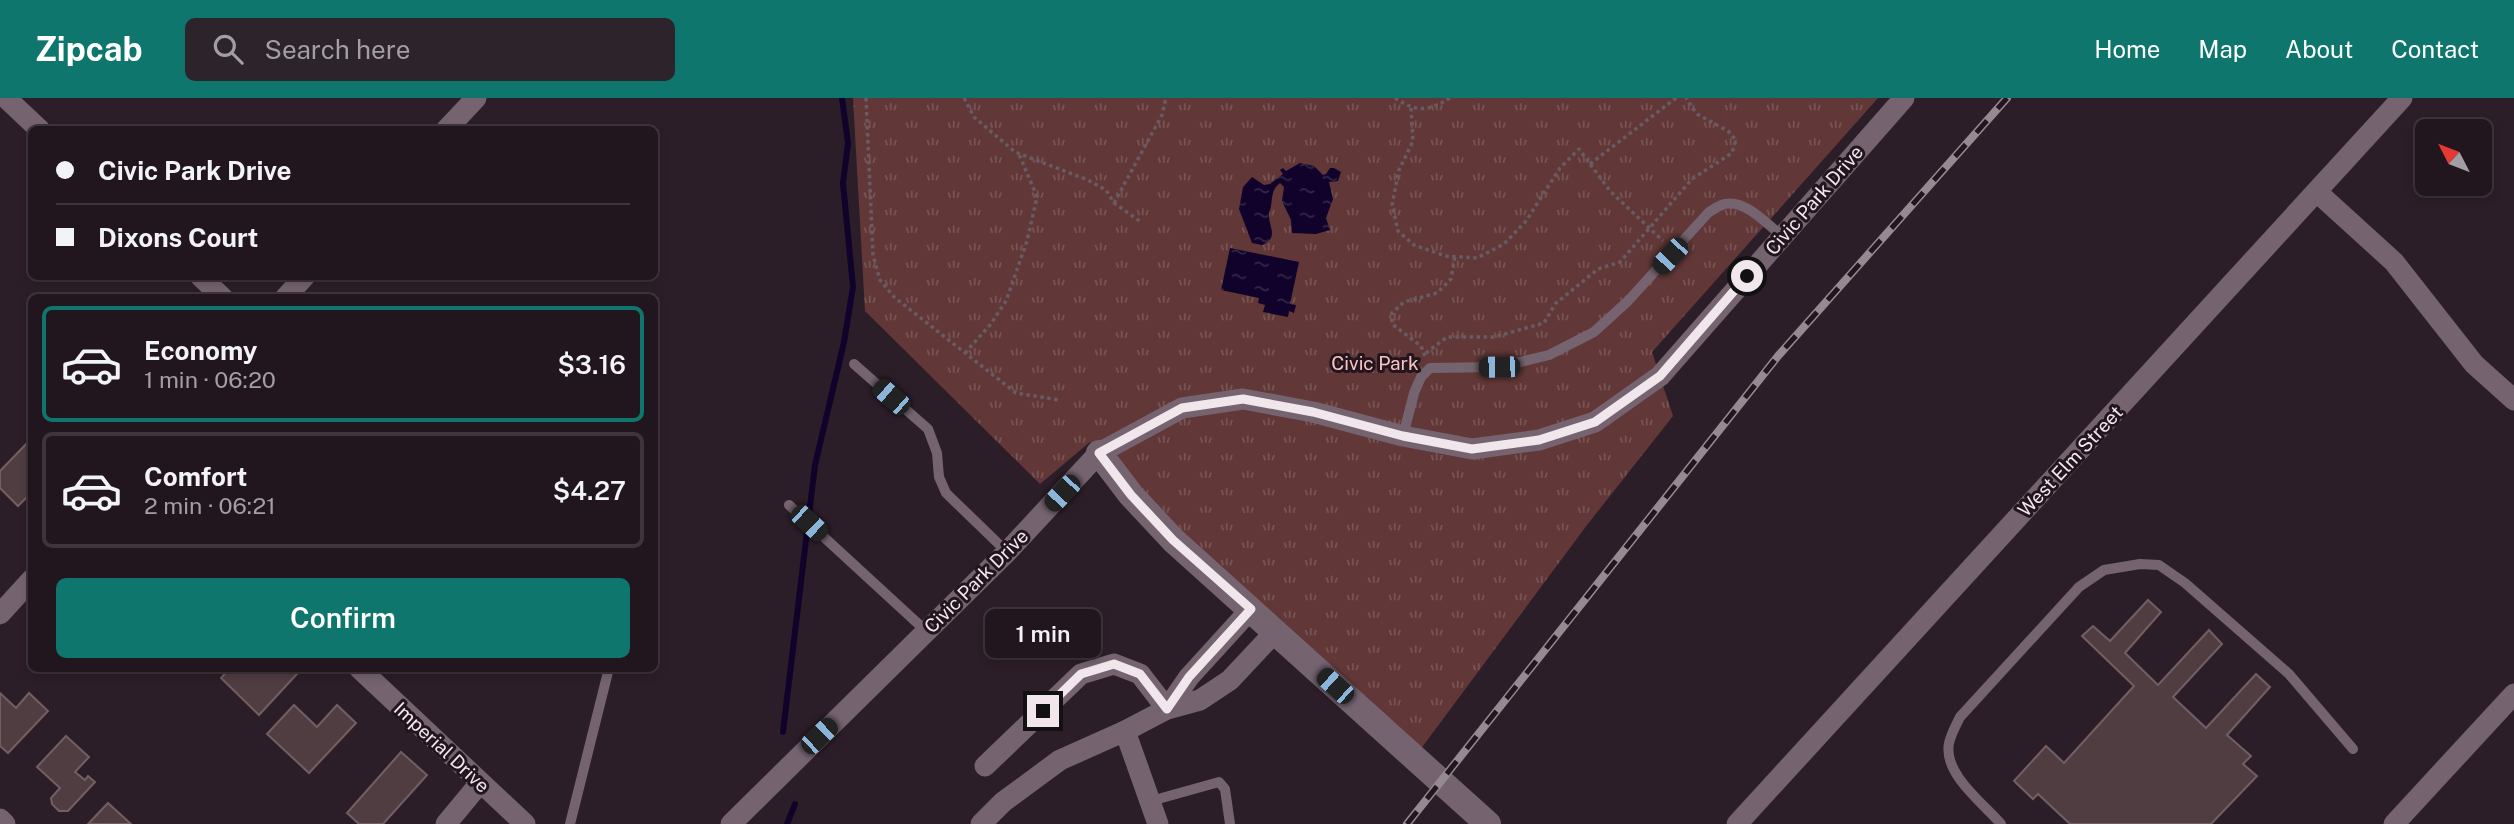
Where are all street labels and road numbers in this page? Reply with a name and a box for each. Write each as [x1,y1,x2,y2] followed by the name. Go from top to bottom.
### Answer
[1761,141,1867,259] street label: Civic Park Drive
[2013,401,2127,521] street label: West Elm Street
[920,525,1032,637] street label: Civic Park Drive
[390,697,494,797] street label: Imperial Drive

